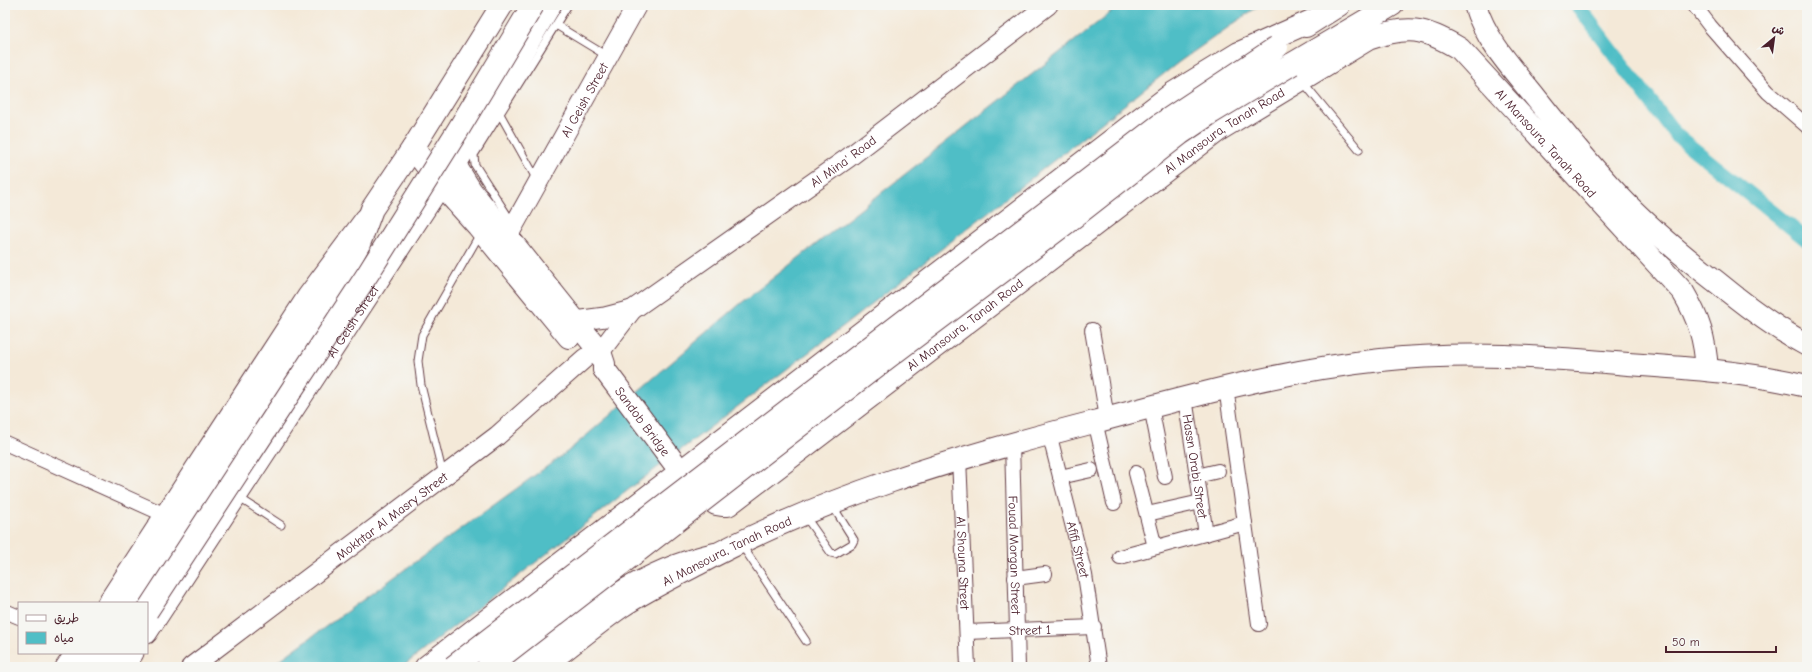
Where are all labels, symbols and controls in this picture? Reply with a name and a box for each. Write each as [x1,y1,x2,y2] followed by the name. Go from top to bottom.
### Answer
[1754,18,1794,58] north arrow
[1770,21,1787,38] text: ش
[558,59,612,140] street label: Al Geish Street
[1161,85,1287,177] street label: Al Mansoura, Tanah Road
[1492,86,1599,201] street label: Al Mansoura, Tanah Road
[807,132,879,190] street label: Al Mina' Road
[904,275,1026,374] street label: Al Mansoura, Tanah Road
[324,282,382,360] street label: Al Geish Street
[612,384,674,459] street label: Sandob Bridge
[1180,413,1211,521] street label: Hassn Orabi Street
[333,468,452,563] street label: Mokhtar Al Masry Street
[1005,496,1024,616] street label: Fouad Morgan Street
[660,513,794,589] street label: Al Mansoura, Tanah Road
[954,516,973,611] street label: Al Shouna Street
[1064,520,1092,580] street label: Afifi Street
[18,602,148,654] legend
[54,611,79,625] text: طريق
[1009,622,1051,638] street label: Street 1
[1666,628,1776,654] scale bar
[54,631,74,645] text: مياه
[1672,635,1700,649] text: 50 m

